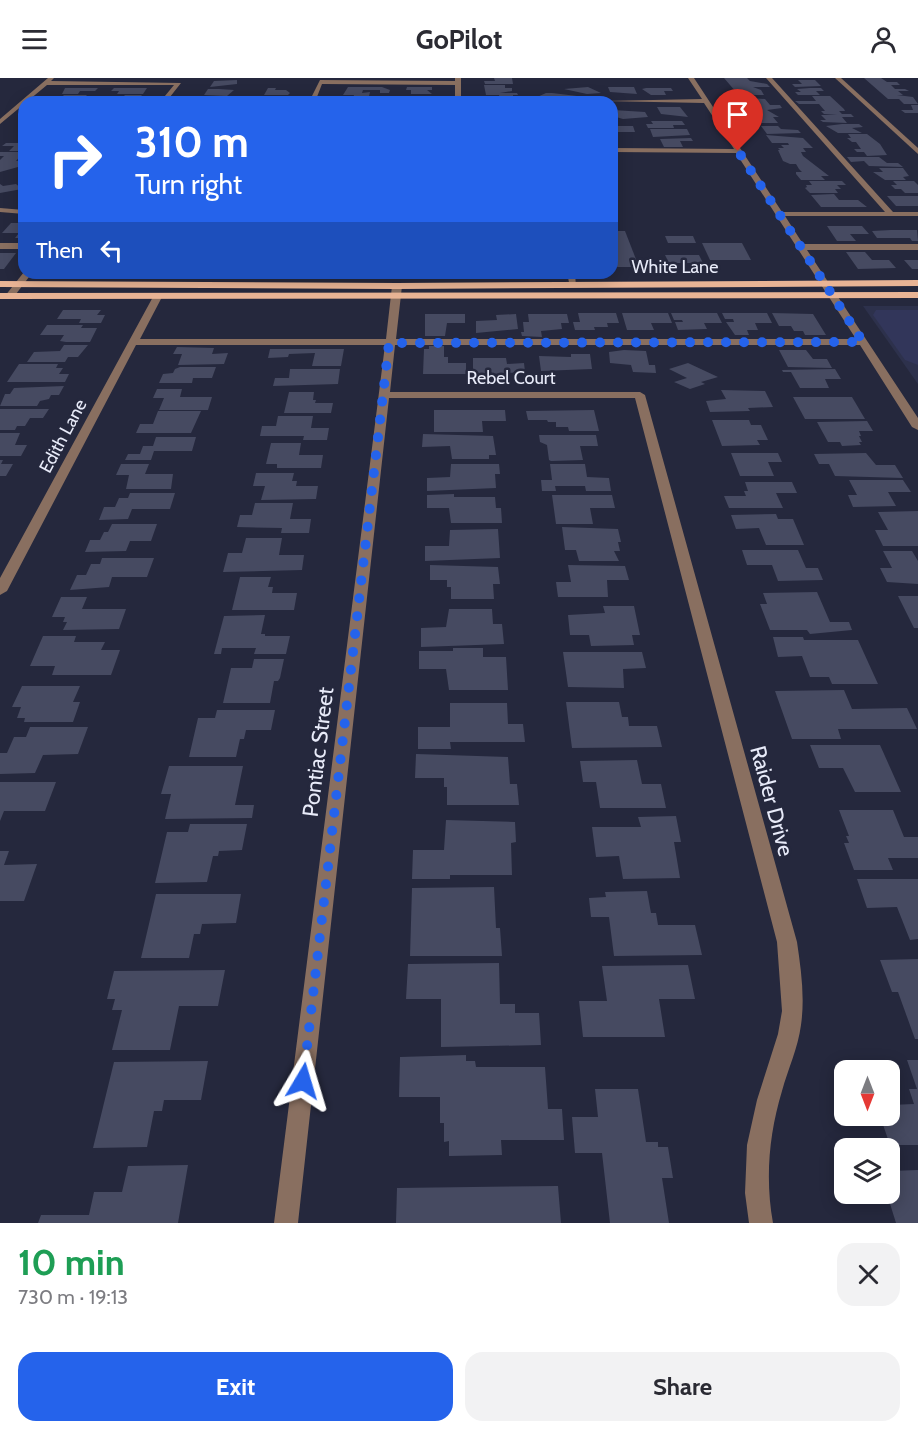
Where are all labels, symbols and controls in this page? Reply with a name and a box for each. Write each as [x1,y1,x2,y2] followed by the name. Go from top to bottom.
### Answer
[18,23,51,56] icon: menu
[416,23,502,56] text: GoPilot
[867,23,900,56] icon: person
[712,89,763,151] pin
[721,98,754,131] icon: arrive
[135,116,249,168] text: 310 m
[36,120,114,198] icon: right
[135,168,242,201] text: Turn right
[95,234,128,267] icon: left
[36,237,83,264] text: Then
[632,256,718,278] street label: White Lane
[466,367,556,389] street label: Rebel Court
[34,395,92,477] street label: Edith Lane
[297,685,339,818] street label: Pontiac Street
[744,743,800,859] street label: Raider Drive
[271,1049,335,1113] position arrow
[834,1060,900,1126] north arrow
[834,1060,900,1204] map controls
[834,1138,900,1204] button: layers
[18,1240,125,1284] text: 10 min
[837,1243,900,1306] button: close
[18,1285,128,1309] text: 730 m · 19:13
[18,1352,453,1421] button: Exit
[465,1352,900,1421] button: Share

